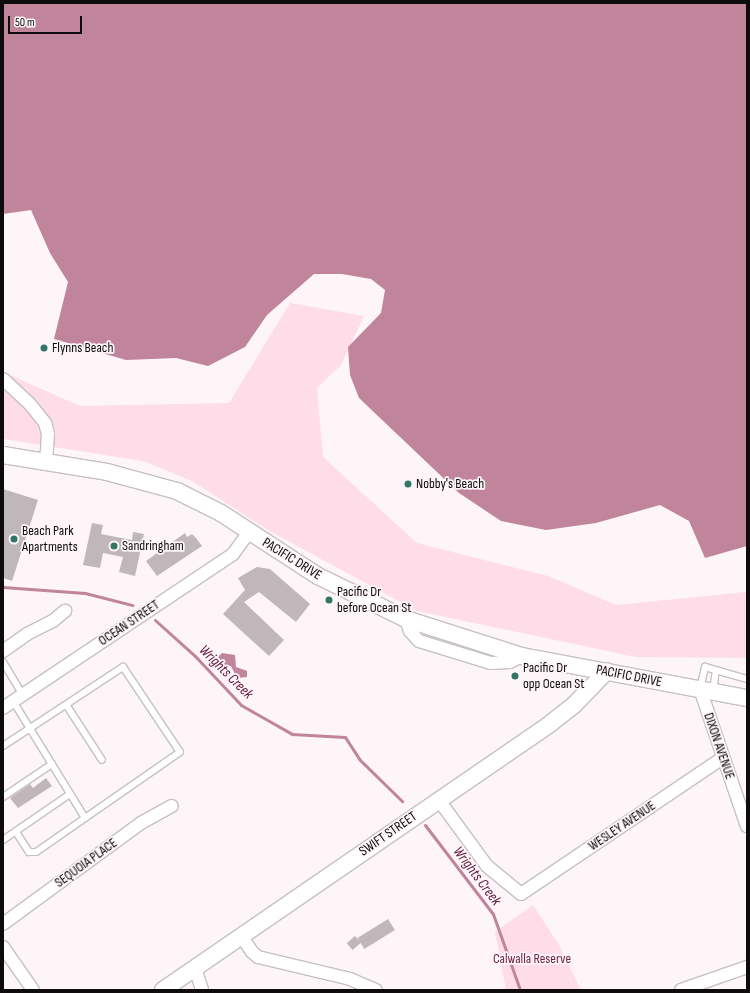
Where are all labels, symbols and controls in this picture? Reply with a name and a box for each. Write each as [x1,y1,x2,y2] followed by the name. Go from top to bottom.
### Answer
[10,8,84,34] scale bar
[15,15,35,30] text: 50 m
[52,340,113,356] place label: Flynns Beach
[39,343,49,353] marker: Flynns Beach
[416,476,484,492] place label: Nobby's Beach
[403,479,413,489] marker: Nobby's Beach
[22,523,78,556] place label: Beach Park Apartments
[9,534,19,544] marker: Beach Park Apartments
[259,534,325,584] street label: PACIFIC DRIVE
[122,538,184,554] place label: Sandringham
[109,541,119,551] marker: Sandringham
[337,584,412,616] place label: Pacific Dr before Ocean St
[324,595,334,605] marker: Pacific Dr before Ocean St
[95,596,163,650] street label: OCEAN STREET
[195,641,257,703] water label: Wrights Creek
[523,660,585,692] place label: Pacific Dr opp Ocean St
[595,661,663,691] street label: PACIFIC DRIVE
[510,671,520,681] marker: Pacific Dr opp Ocean St
[700,711,738,781] street label: DIXON AVENUE
[585,797,659,855] street label: WESLEY AVENUE
[356,808,420,860] street label: SWIFT STREET
[52,835,120,891] street label: SEQUOIA PLACE
[449,843,505,909] water label: Wrights Creek
[493,951,571,967] park label: Calwalla Reserve

